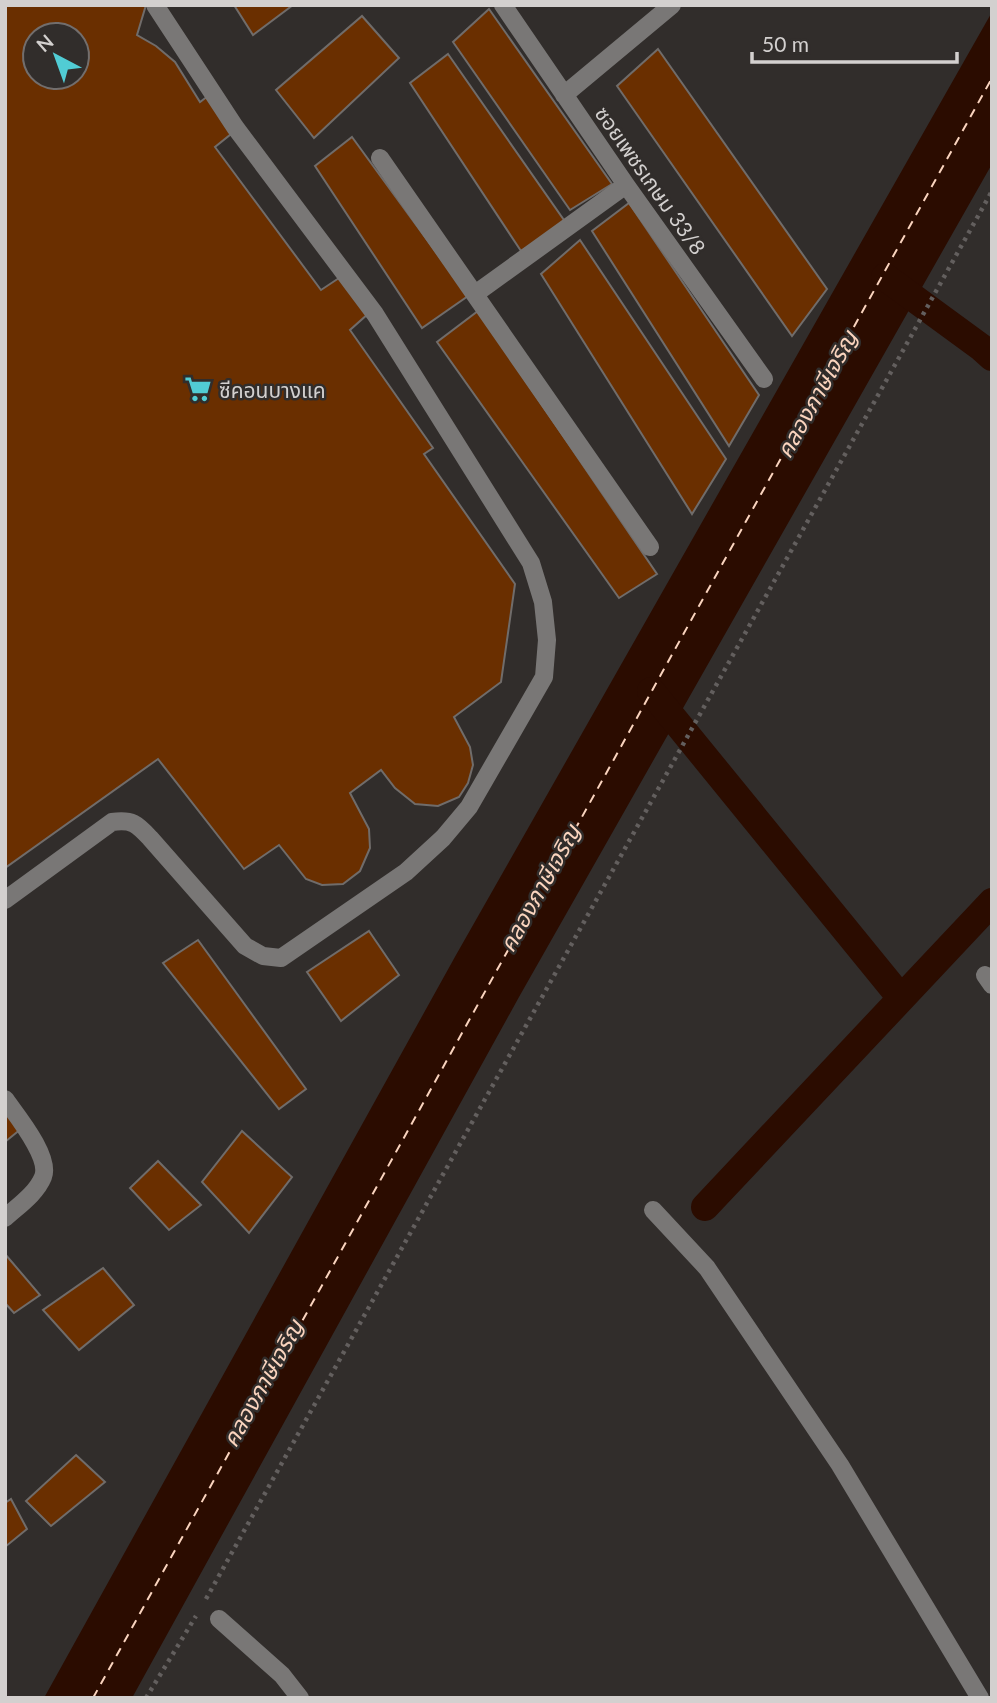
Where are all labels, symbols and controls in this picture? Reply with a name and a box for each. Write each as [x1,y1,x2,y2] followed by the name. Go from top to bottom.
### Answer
[21,21,91,91] north arrow
[752,21,957,65] scale bar
[31,29,58,56] text: N
[762,31,809,56] text: 50 m
[591,101,711,259] street label: ซอยเพชรเกษม 33/8
[770,324,863,463] water label: คลองภาษีเจริญ
[183,374,213,404] supermarket icon: ซีคอนบางแค
[219,377,326,402] place label: ซีคอนบางแค
[493,818,586,957] water label: คลองภาษีเจริญ
[216,1313,309,1452] water label: คลองภาษีเจริญ

